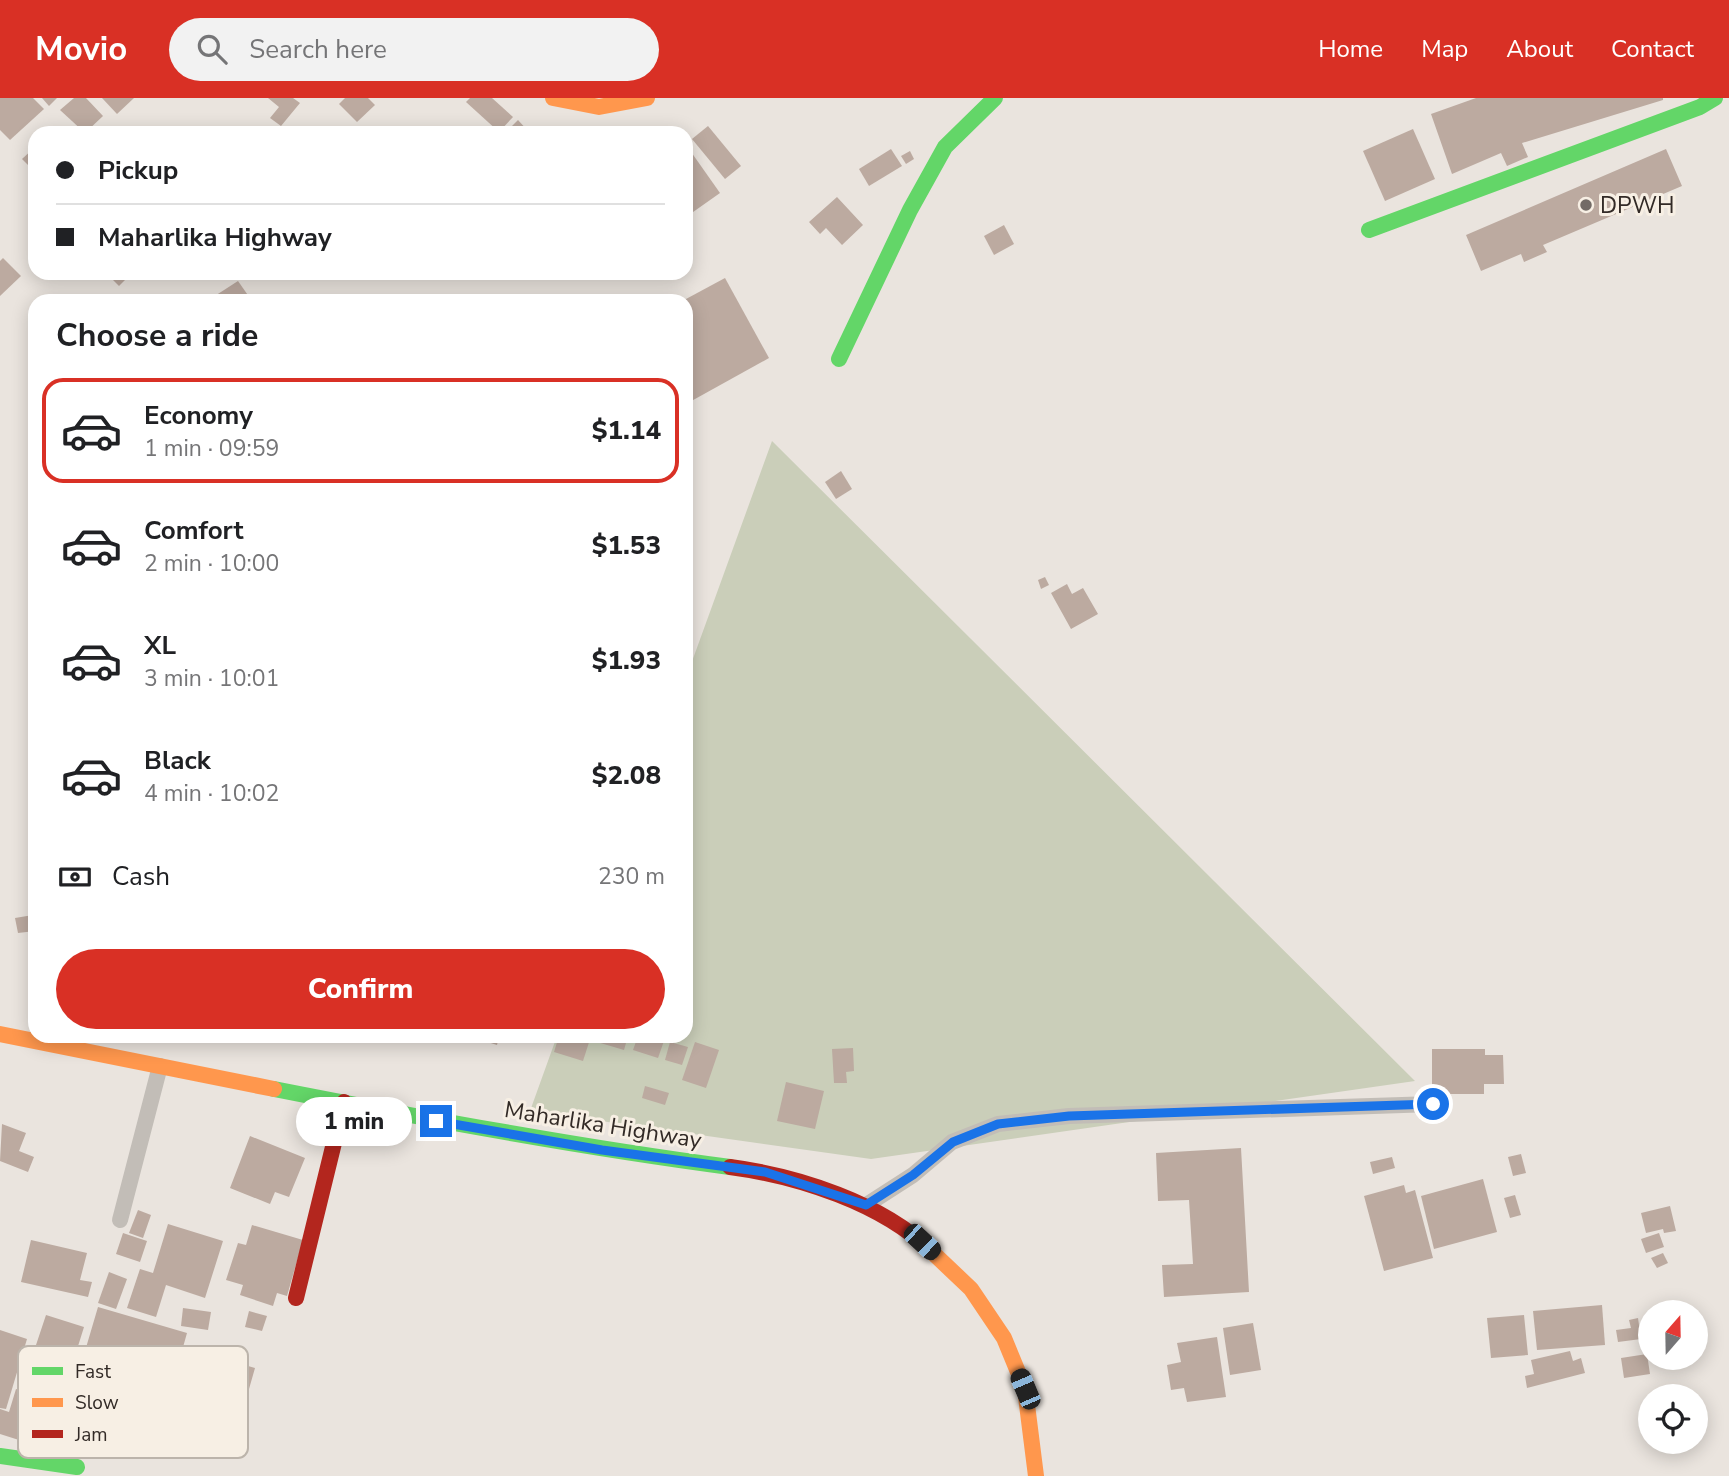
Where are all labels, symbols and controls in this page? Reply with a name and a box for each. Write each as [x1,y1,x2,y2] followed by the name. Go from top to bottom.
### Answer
[169,18,659,81] search box
[35,27,127,72] text: Movio
[193,30,231,68] icon: search
[249,32,387,67] text: Search here
[1318,33,1383,65] text: Home
[1421,33,1468,65] text: Map
[1506,33,1573,65] text: About
[1611,33,1694,65] text: Contact
[98,153,178,188] text: Pickup
[1600,190,1674,221] place label: DPWH
[1578,197,1594,213] marker: DPWH
[98,220,332,255] text: Maharlika Highway
[56,314,258,357] text: Choose a ride
[144,398,253,433] text: Economy
[60,399,123,462] icon: car
[592,413,661,448] text: $1.14
[144,433,279,464] text: 1 min · 09:59
[144,513,244,548] text: Comfort
[60,514,123,577] icon: car
[592,528,661,563] text: $1.53
[144,548,279,579] text: 2 min · 10:00
[144,628,176,663] text: XL
[60,629,123,692] icon: car
[592,643,661,678] text: $1.93
[144,663,279,694] text: 3 min · 10:01
[144,743,211,778] text: Black
[60,744,123,807] icon: car
[592,758,661,793] text: $2.08
[144,778,279,809] text: 4 min · 10:02
[56,858,94,896] icon: cash
[112,859,170,894] text: Cash
[598,861,665,892] text: 230 m
[56,949,665,1029] button: Confirm
[1417,1088,1449,1120] route start
[502,1094,704,1156] street label: Maharlika Highway
[296,1096,412,1146] callout: 1 min
[420,1105,452,1137] route end
[324,1106,384,1137] text: 1 min
[900,1220,945,1264] car
[1638,1300,1708,1370] north arrow
[1638,1300,1708,1454] map controls
[18,1346,248,1458] legend
[75,1359,111,1385] text: Fast
[1008,1366,1043,1412] car
[1638,1384,1708,1454] button: locate
[75,1390,119,1416] text: Slow
[74,1422,108,1448] text: Jam

